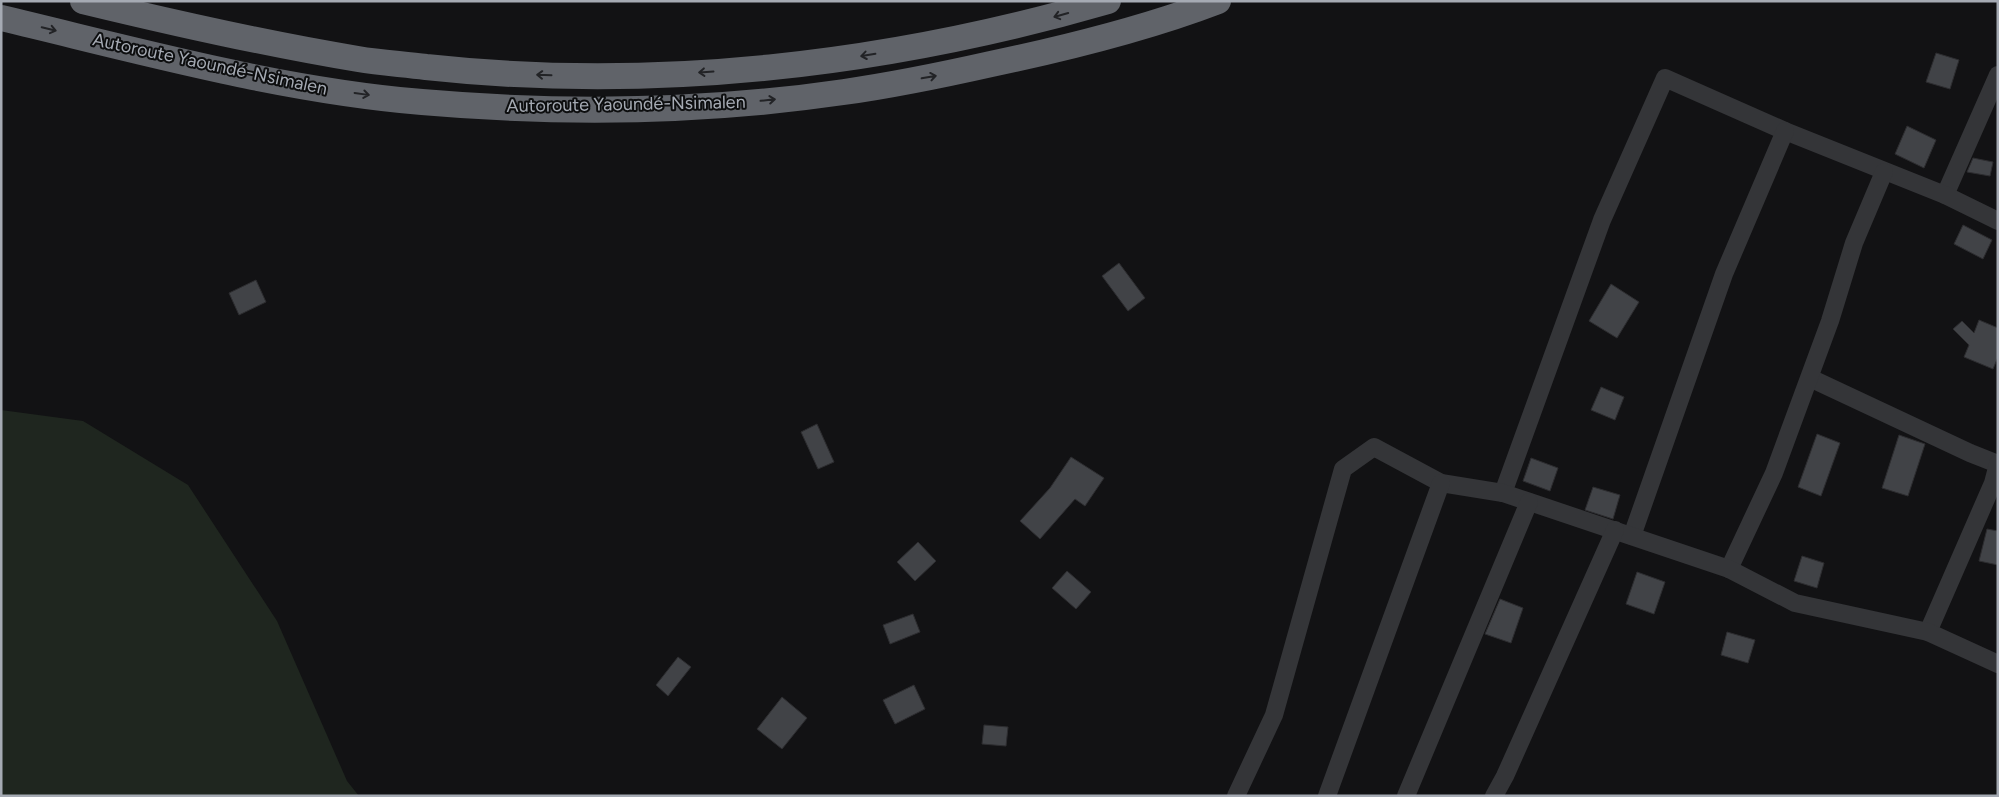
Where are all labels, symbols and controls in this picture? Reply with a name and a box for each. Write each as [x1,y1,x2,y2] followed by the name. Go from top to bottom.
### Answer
[1053,10,1069,20] one-way arrow
[40,25,56,34] one-way arrow
[91,28,329,100] street label: Autoroute Yaoundé-Nsimalen
[860,50,876,60] one-way arrow
[698,67,714,76] one-way arrow
[536,70,552,80] one-way arrow
[921,71,937,81] one-way arrow
[353,89,369,99] one-way arrow
[506,91,746,117] street label: Autoroute Yaoundé-Nsimalen
[760,95,776,105] one-way arrow

